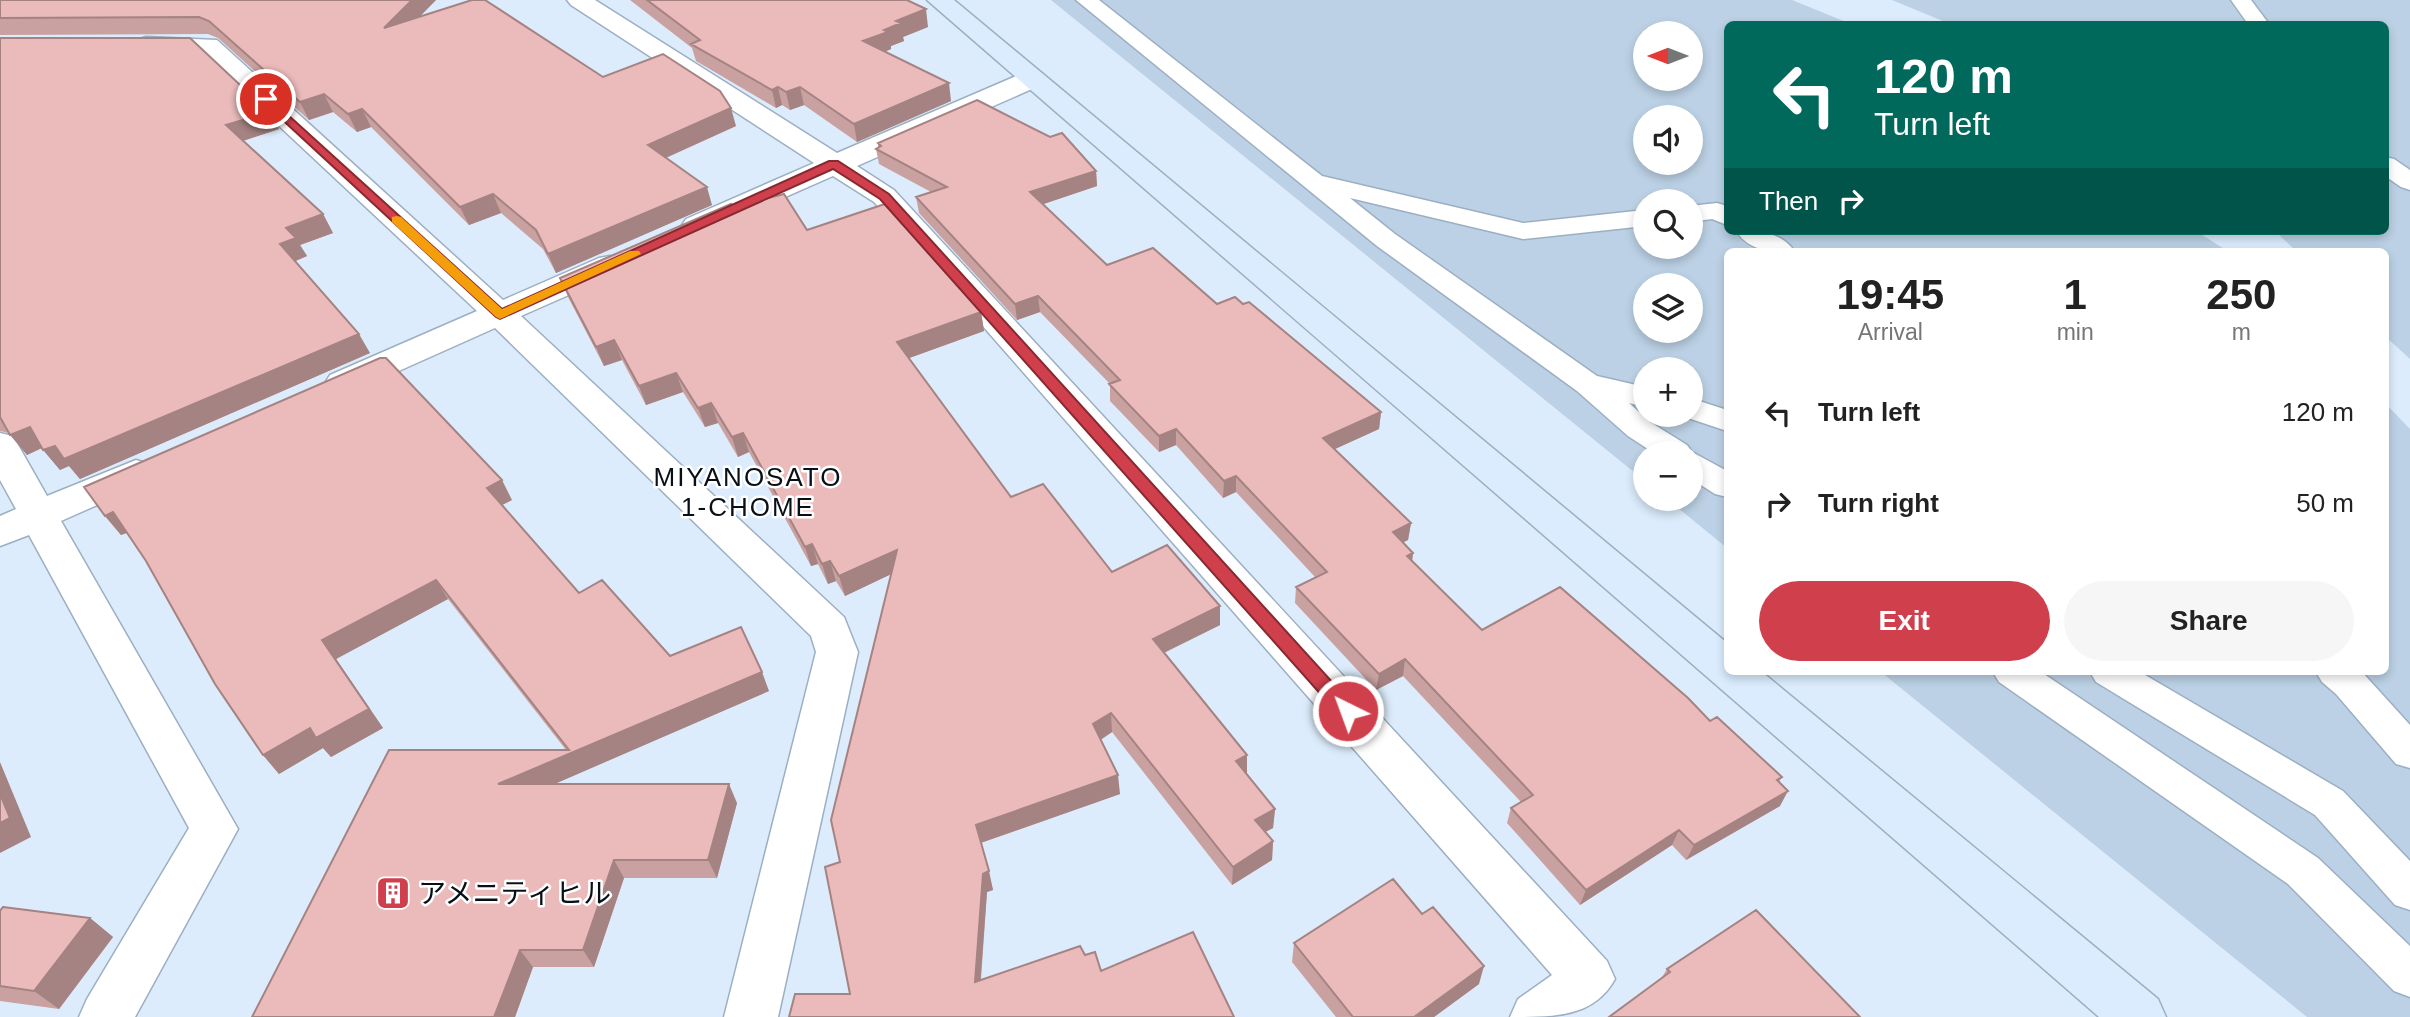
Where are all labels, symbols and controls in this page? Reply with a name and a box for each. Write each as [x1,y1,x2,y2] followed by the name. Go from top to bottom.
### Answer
[1633,21,1703,91] north arrow
[1633,21,1703,511] map controls
[1759,49,1850,140] icon: left
[1874,49,2013,103] text: 120 m
[236,69,296,129] pin
[247,80,285,118] icon: arrive
[1633,105,1703,175] button: sound
[1874,106,1990,142] text: Turn left
[1832,182,1870,220] icon: right
[1759,186,1818,216] text: Then
[1633,189,1703,259] button: search
[1837,271,1944,318] text: 19:45
[2063,271,2087,318] text: 1
[2206,271,2276,318] text: 250
[1633,273,1703,343] button: layers
[1858,319,1923,345] text: Arrival
[2057,319,2094,345] text: min
[2232,319,2251,345] text: m
[1633,357,1703,427] button: +
[1759,394,1797,432] icon: left
[1818,397,1920,427] text: Turn left
[2282,397,2354,427] text: 120 m
[1633,441,1703,511] button: −
[653,462,843,522] district label: MIYANOSATO 1-CHOME
[1759,485,1797,523] icon: right
[1818,488,1939,518] text: Turn right
[2296,488,2354,518] text: 50 m
[1759,581,2050,661] button: Exit
[2064,581,2354,661] button: Share
[1311,674,1385,748] position arrow
[374,874,412,912] building icon: アメニティヒル
[418,878,611,909] place label: アメニティヒル

